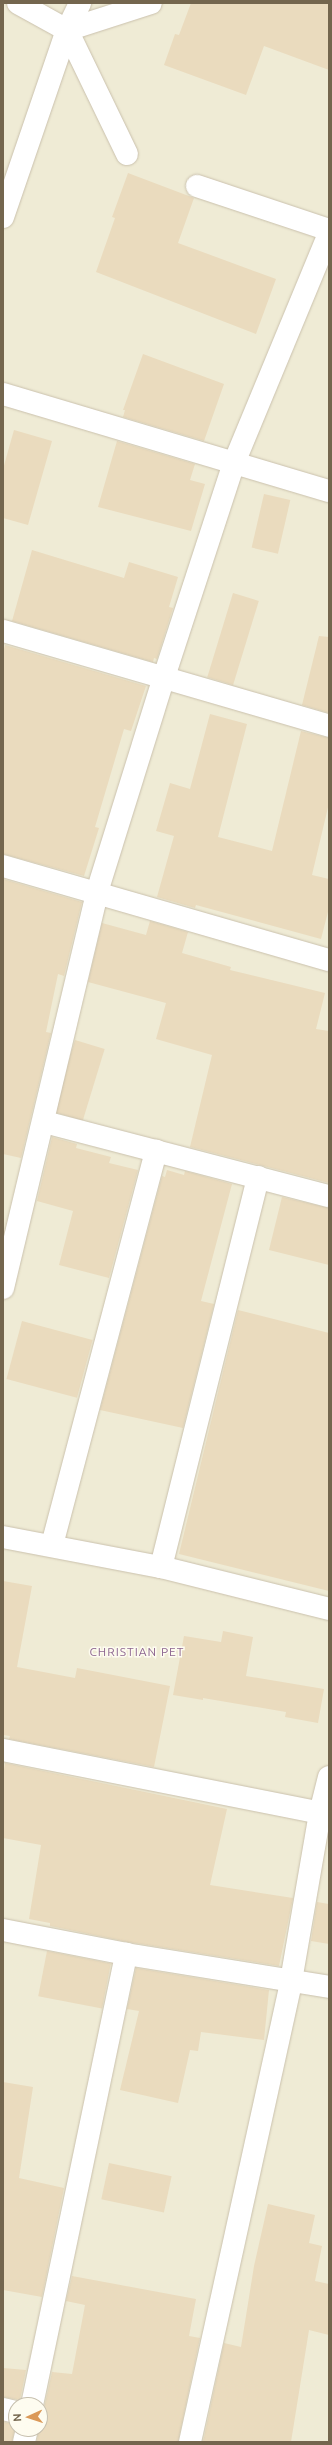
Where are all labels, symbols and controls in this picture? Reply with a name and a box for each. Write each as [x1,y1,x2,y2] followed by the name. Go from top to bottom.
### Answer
[90,1645,184,1659] district label: CHRISTIAN PET
[8,2397,48,2437] north arrow
[11,2413,23,2422] text: N

